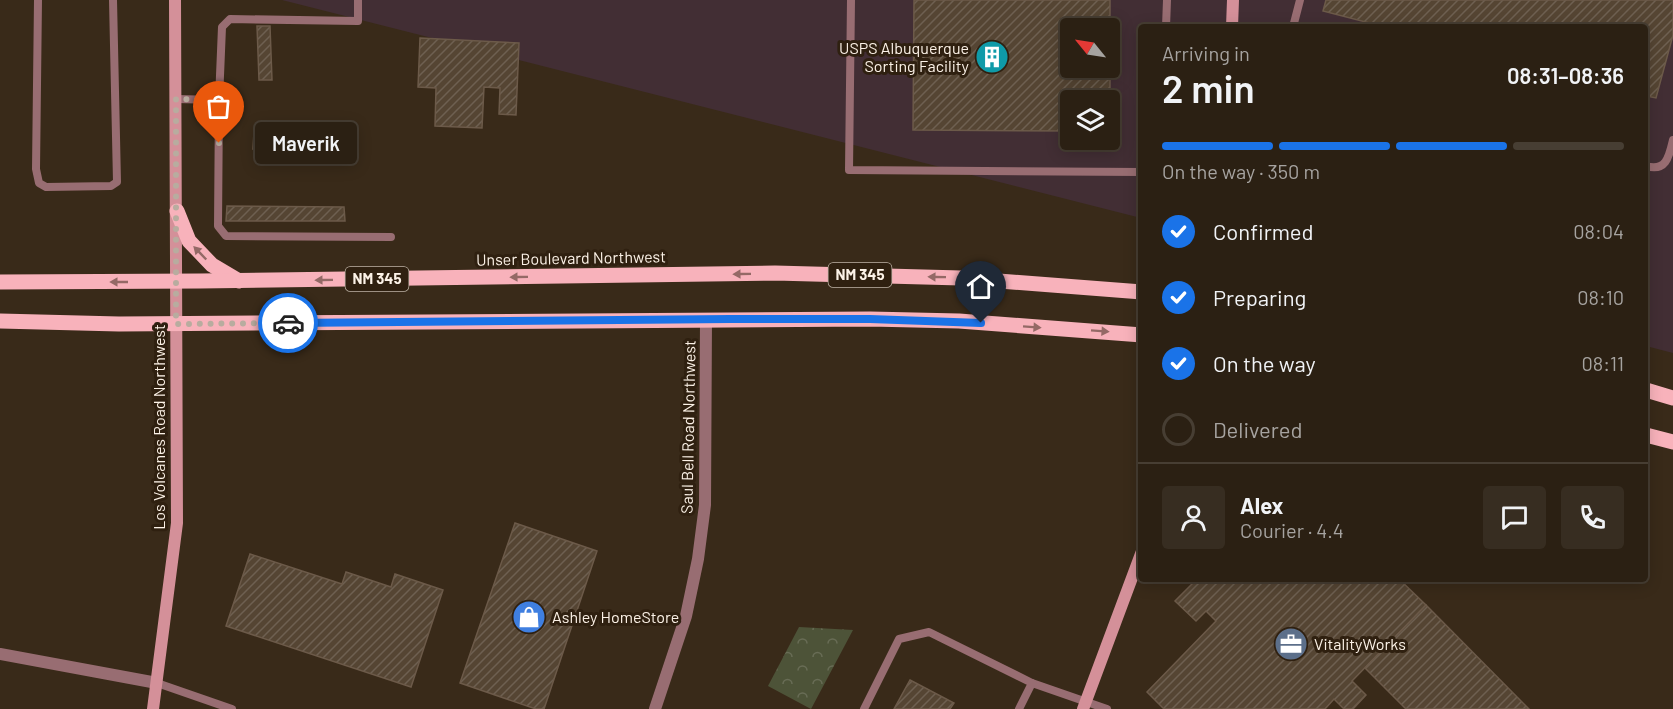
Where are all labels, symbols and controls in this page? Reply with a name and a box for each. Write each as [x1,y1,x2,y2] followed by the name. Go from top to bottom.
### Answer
[1060,18,1120,78] north arrow
[1060,18,1120,150] map controls
[839,38,970,75] place label: USPS Albuquerque Sorting Facility
[974,39,1010,75] building icon: USPS Albuquerque Sorting Facility
[1162,41,1250,65] text: Arriving in
[1507,62,1624,88] text: 08:31–08:36
[1162,64,1255,111] text: 2 min
[193,81,244,143] pin
[202,90,235,123] icon: bag
[1060,90,1120,150] button: layers
[255,122,357,164] callout: Maverik
[272,131,340,155] text: Maverik
[1162,159,1320,183] text: On the way · 350 m
[1162,215,1195,248] icon: check
[1213,218,1313,244] text: Confirmed
[1573,219,1624,243] text: 08:04
[194,246,208,260] one-way arrow
[476,246,666,269] street label: Unser Boulevard Northwest
[955,261,1006,323] pin
[828,263,892,287] road number: NM 345
[346,267,409,291] road number: NM 345
[732,269,751,279] one-way arrow
[964,270,997,303] icon: home
[509,272,528,282] one-way arrow
[927,272,946,282] one-way arrow
[314,275,333,285] one-way arrow
[110,277,129,287] one-way arrow
[1162,281,1195,314] icon: check
[1213,284,1306,310] text: Preparing
[1577,285,1624,309] text: 08:10
[258,293,318,353] courier
[272,307,305,340] icon: car
[1023,322,1042,331] one-way arrow
[149,324,168,530] street label: Los Volcanes Road Northwest
[1090,327,1109,336] one-way arrow
[676,340,699,514] street label: Saul Bell Road Northwest
[1162,347,1195,380] icon: check
[1213,350,1316,376] text: On the way
[1581,351,1624,375] text: 08:11
[1213,416,1302,442] text: Delivered
[1162,486,1225,549] button: person
[1483,486,1546,549] button: chat
[1561,486,1624,549] button: phone
[1240,492,1283,518] text: Alex
[1240,518,1344,542] text: Courier · 4.4
[511,599,547,635] shop icon: Ashley HomeStore
[552,607,679,626] place label: Ashley HomeStore
[1273,626,1309,662] office icon: VitalityWorks
[1314,634,1406,653] place label: VitalityWorks

